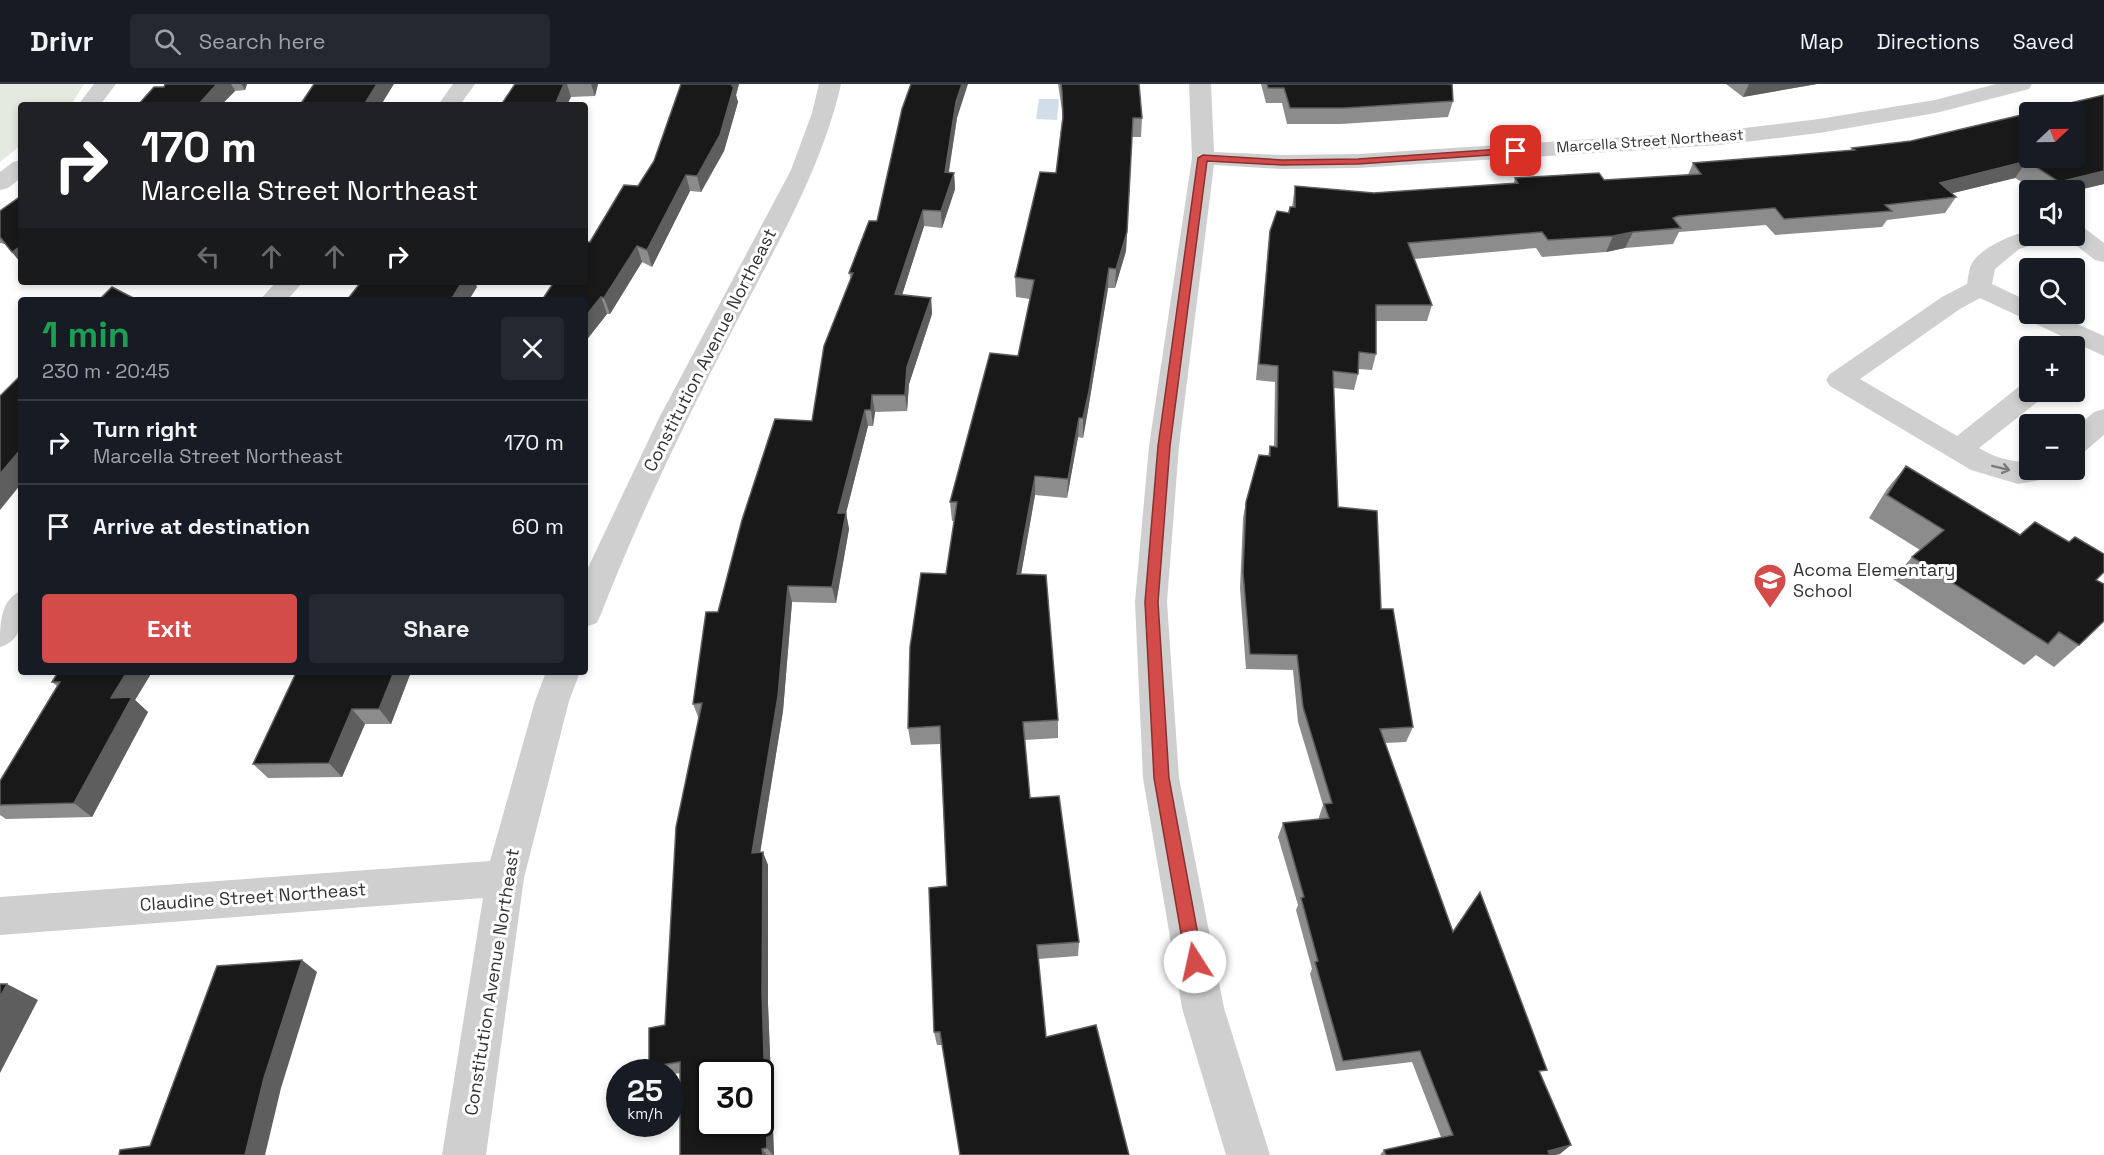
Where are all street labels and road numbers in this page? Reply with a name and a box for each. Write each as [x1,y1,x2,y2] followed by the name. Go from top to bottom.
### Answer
[1556,124,1744,157] street label: Marcella Street Northeast
[638,224,781,475] street label: Constitution Avenue Northeast
[459,847,524,1117] street label: Constitution Avenue Northeast
[139,877,367,916] street label: Claudine Street Northeast

